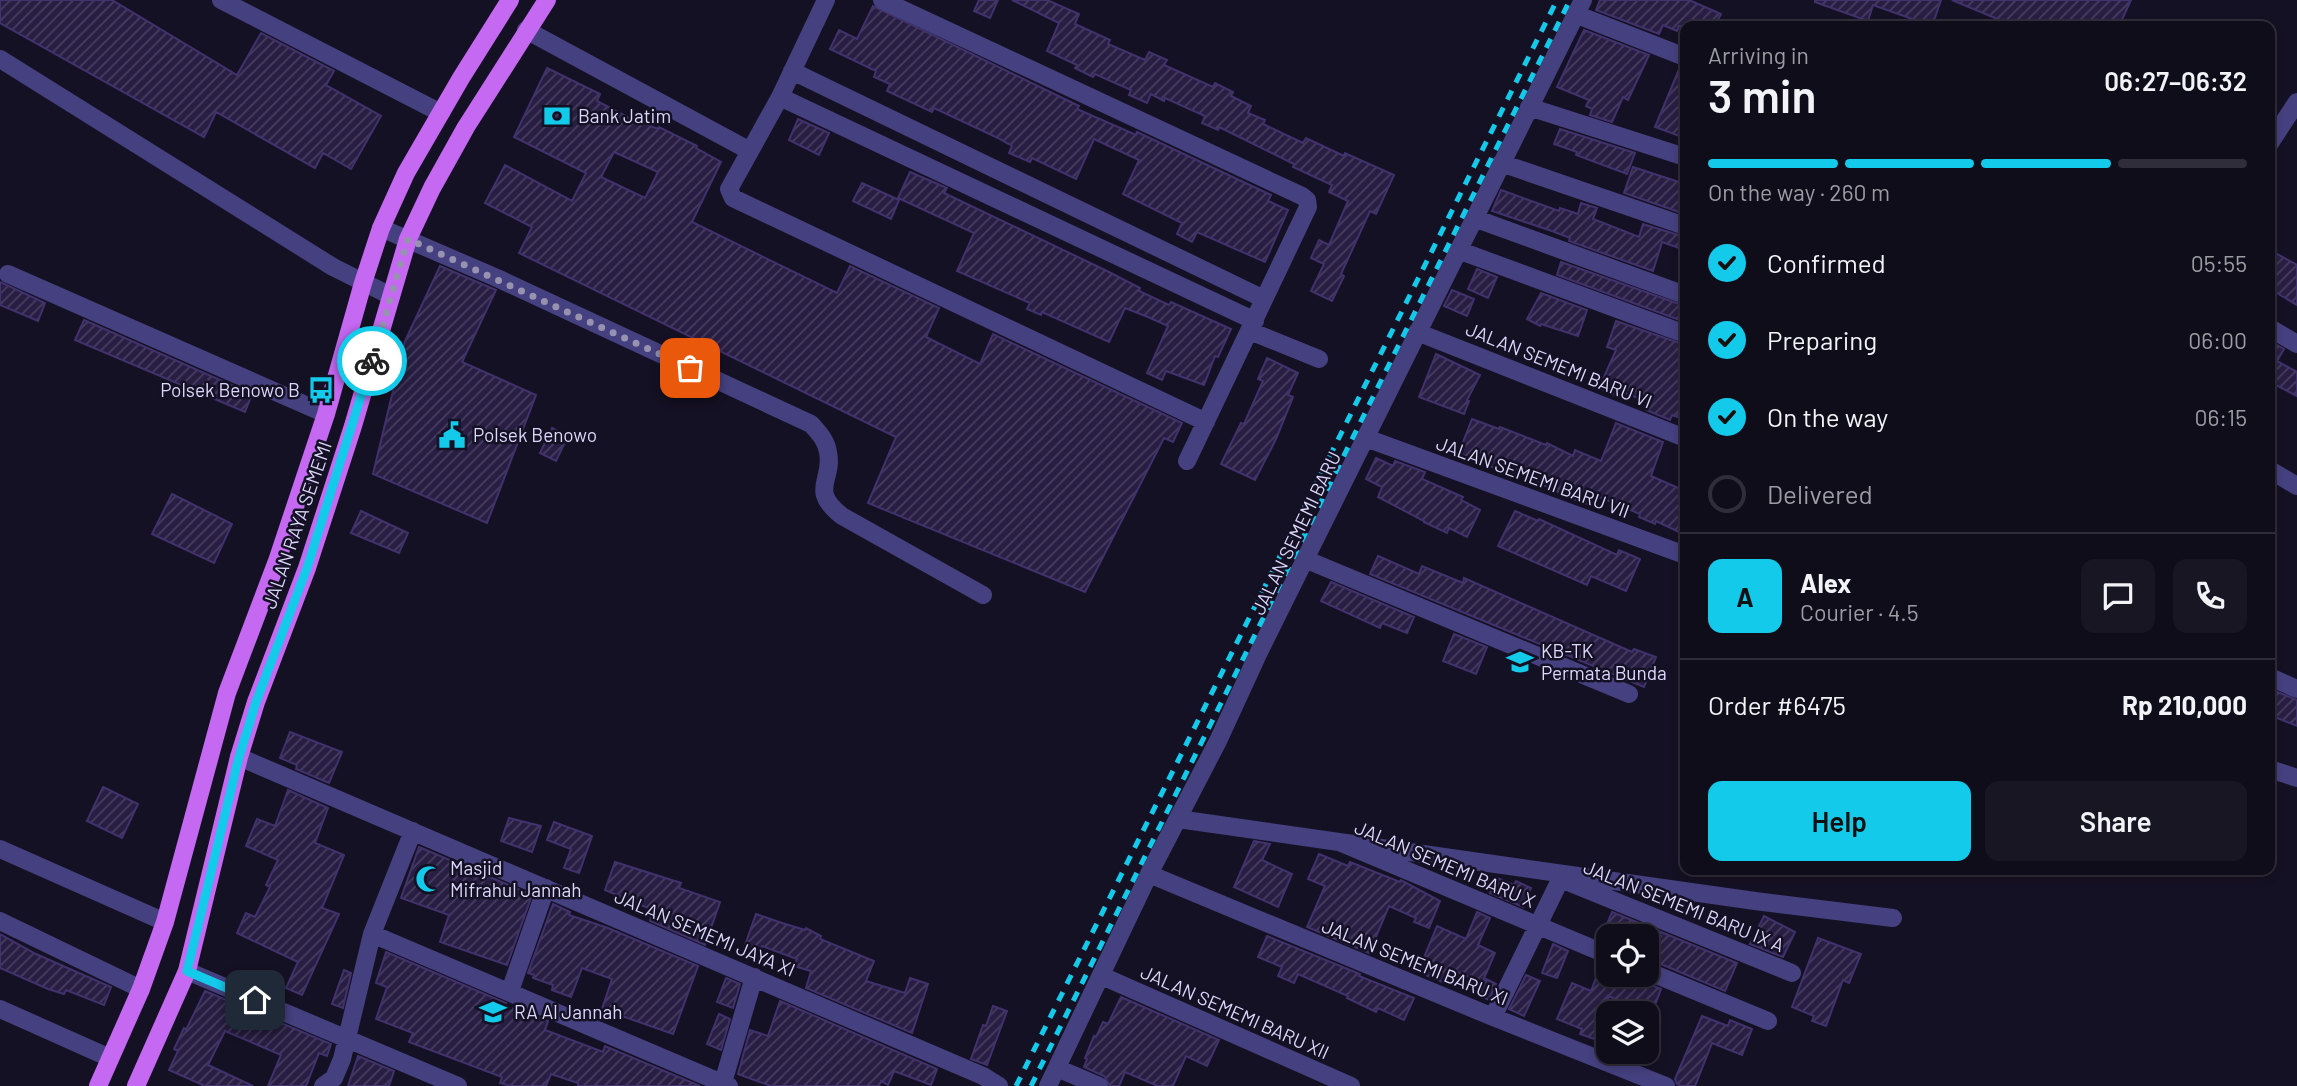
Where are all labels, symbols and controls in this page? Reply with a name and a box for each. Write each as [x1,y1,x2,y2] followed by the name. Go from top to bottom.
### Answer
[1708,41,1809,69] text: Arriving in
[2104,65,2247,96] text: 06:27–06:32
[1708,67,1817,122] text: 3 min
[542,101,572,131] bank icon: Bank Jatim
[578,104,671,127] place label: Bank Jatim
[1708,178,1890,206] text: On the way · 260 m
[1708,244,1746,282] icon: check
[1767,247,1886,278] text: Confirmed
[2191,249,2247,277] text: 05:55
[1463,317,1656,412] street label: JALAN SEMEMI BARU VI
[1708,321,1746,359] icon: check
[1767,324,1877,355] text: Preparing
[337,326,407,396] courier
[2188,326,2247,354] text: 06:00
[660,338,720,398] pin
[353,342,391,380] icon: bike
[671,349,709,387] icon: bag
[306,375,336,405] bus stop icon: Polsek Benowo B
[160,378,300,401] place label: Polsek Benowo B
[1708,398,1746,436] icon: check
[1767,401,1888,432] text: On the way
[2194,403,2247,431] text: 06:15
[437,420,467,450] public building icon: Polsek Benowo
[473,423,597,446] place label: Polsek Benowo
[1433,431,1633,522] street label: JALAN SEMEMI BARU VII
[257,438,336,611] street label: JALAN RAYA SEMEMI
[1246,447,1345,618] street label: JALAN SEMEMI BARU
[1767,478,1873,509] text: Delivered
[2081,559,2155,633] button: chat
[2173,559,2247,633] button: phone
[1800,567,1851,598] text: Alex
[1736,581,1754,612] text: A
[1800,598,1919,626] text: Courier · 4.5
[1541,639,1667,684] place label: KB-TK Permata Bunda
[1505,647,1535,677] school or university icon: KB-TK Permata Bunda
[1708,689,1846,720] text: Order #6475
[2122,689,2247,720] text: Rp 210,000
[1708,781,1971,861] button: Help
[1985,781,2247,861] button: Share
[1351,815,1539,912] street label: JALAN SEMEMI BARU X
[1581,855,1788,956] street label: JALAN SEMEMI BARU IX A
[450,856,581,901] place label: Masjid Mifrahul Jannah
[414,864,444,894] mosque icon: Masjid Mifrahul Jannah
[612,884,799,981] street label: JALAN SEMEMI JAYA XI
[1319,914,1512,1009] street label: JALAN SEMEMI BARU XI
[1596,924,1659,1064] map controls
[1596,924,1659,987] button: locate
[1137,960,1333,1064] street label: JALAN SEMEMI BARU XII
[225,970,285,1030] pin
[236,981,274,1019] icon: home
[478,997,508,1027] school or university icon: RA Al Jannah
[514,1000,622,1023] place label: RA Al Jannah
[1596,1001,1659,1064] button: layers

